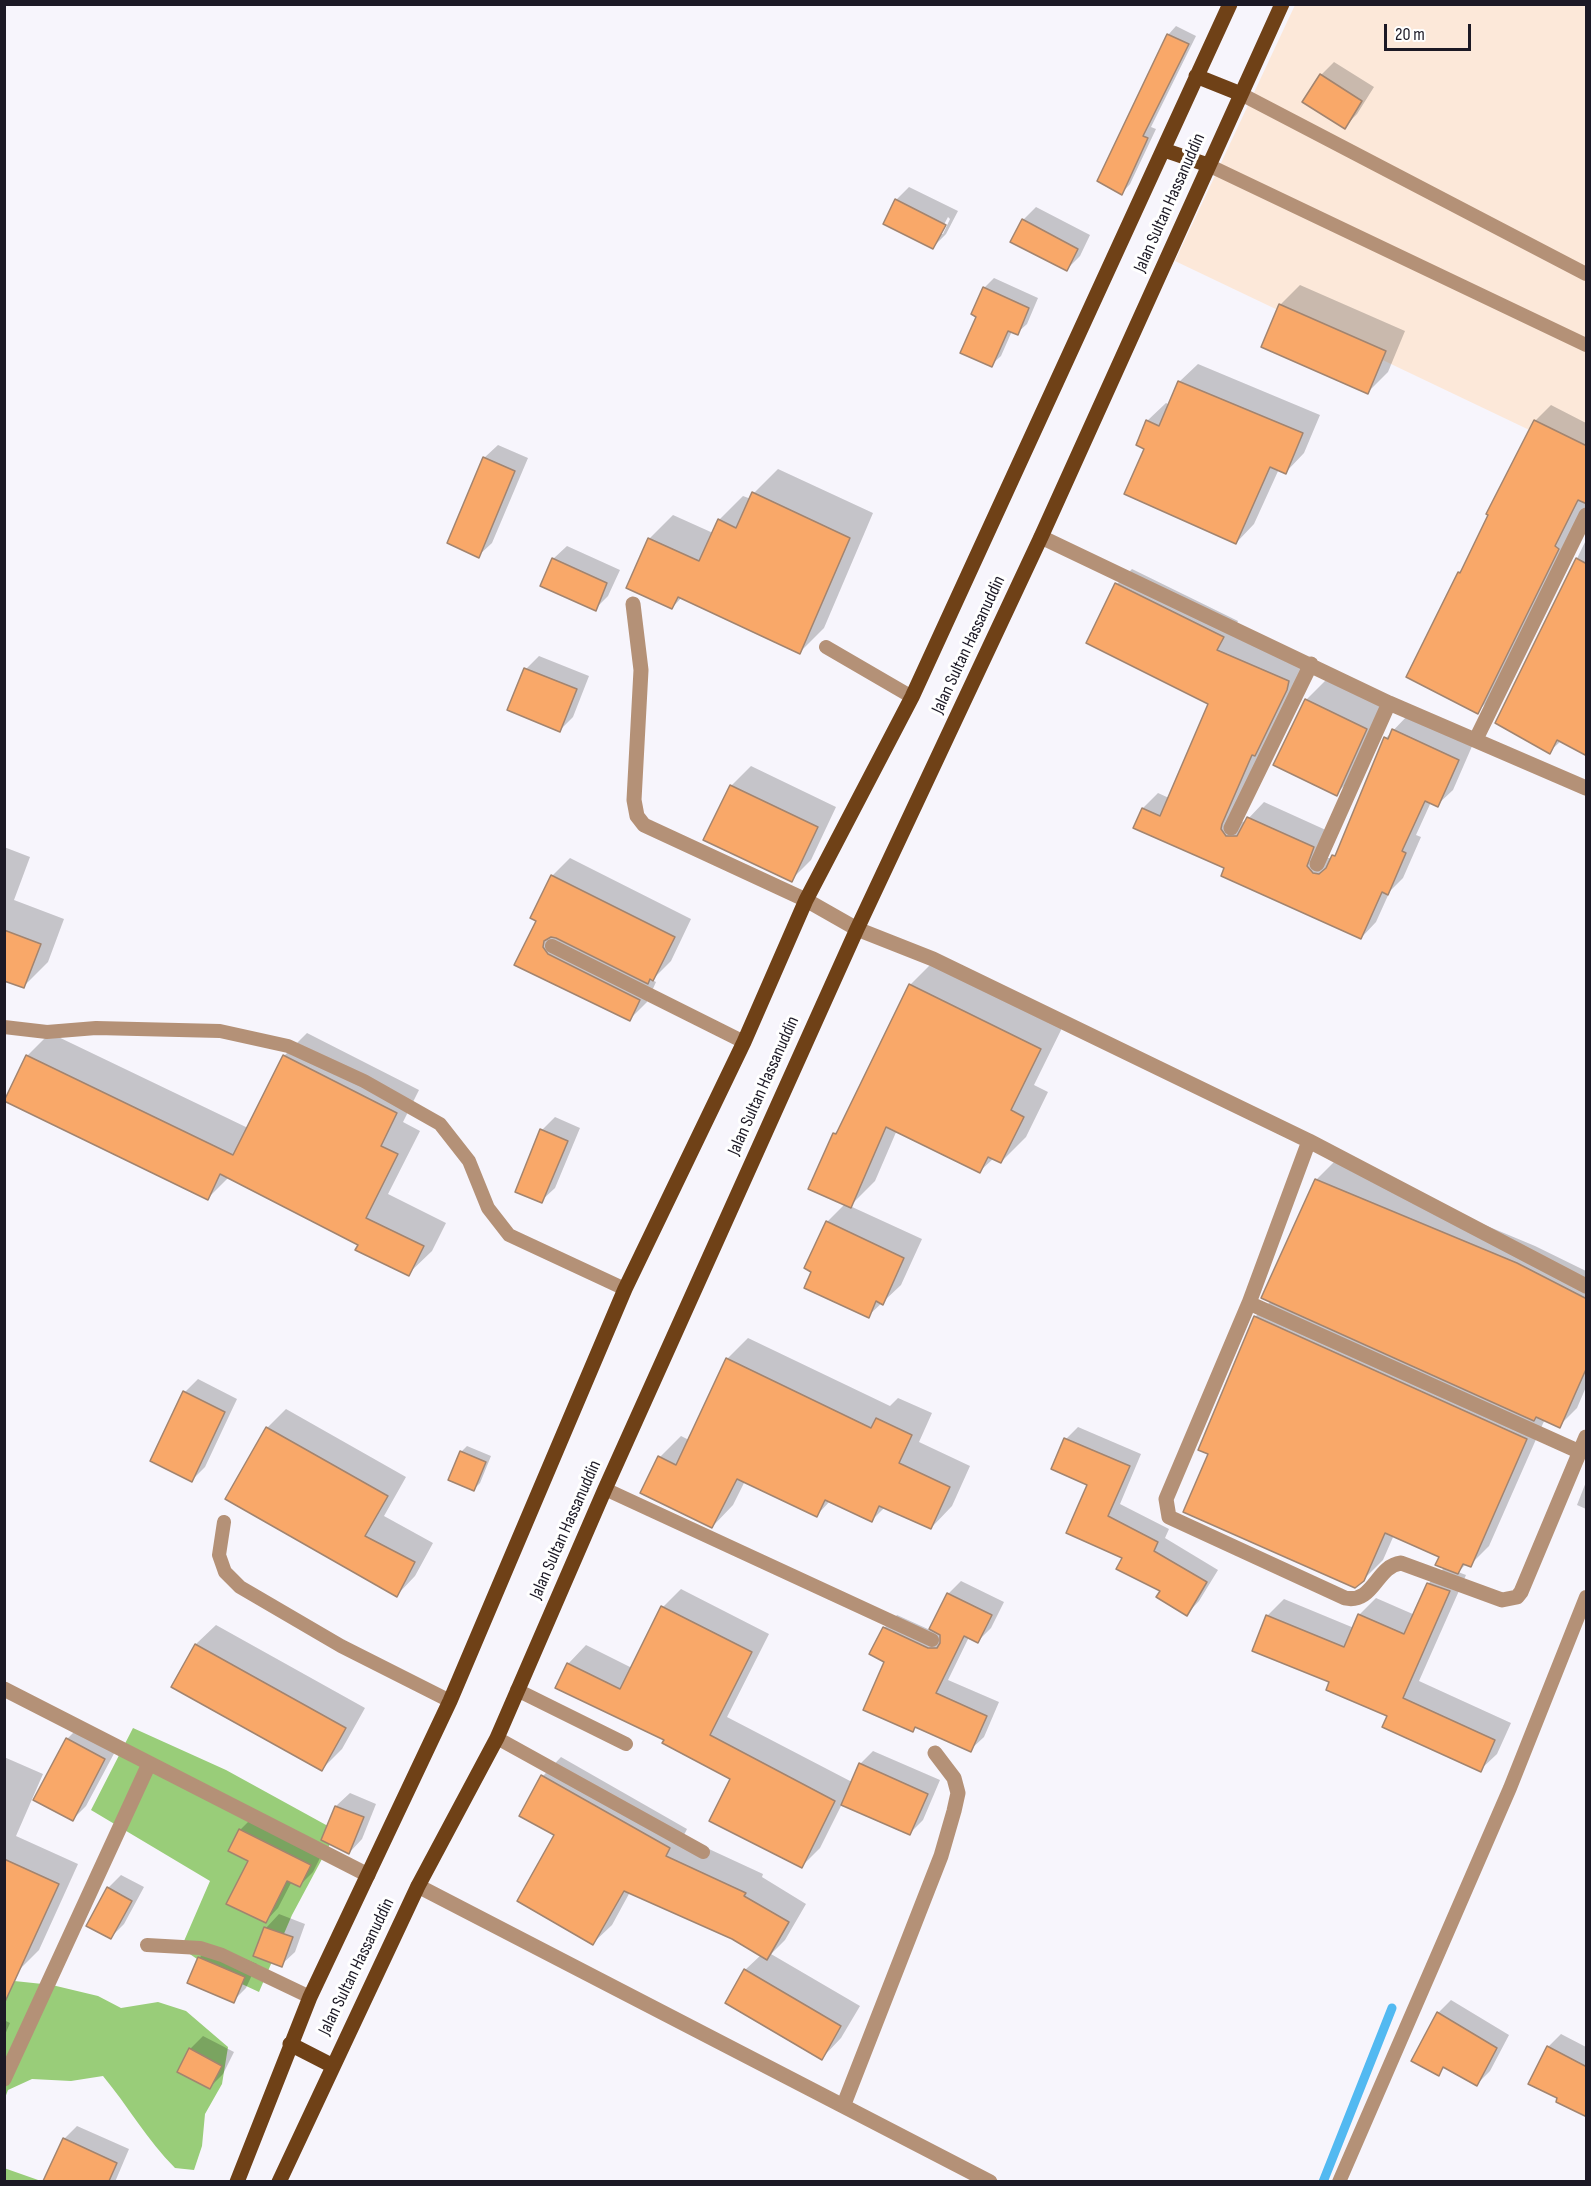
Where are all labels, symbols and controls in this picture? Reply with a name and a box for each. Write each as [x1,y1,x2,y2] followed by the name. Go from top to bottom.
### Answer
[1387,12,1474,50] scale bar
[1395,24,1425,45] text: 20 m
[1130,130,1210,276] street label: Jalan Sultan Hassanuddin
[928,573,1010,717] street label: Jalan Sultan Hassanuddin
[724,1013,804,1159] street label: Jalan Sultan Hassanuddin
[526,1457,606,1603] street label: Jalan Sultan Hassanuddin
[314,1895,400,2039] street label: Jalan Sultan Hassanuddin

